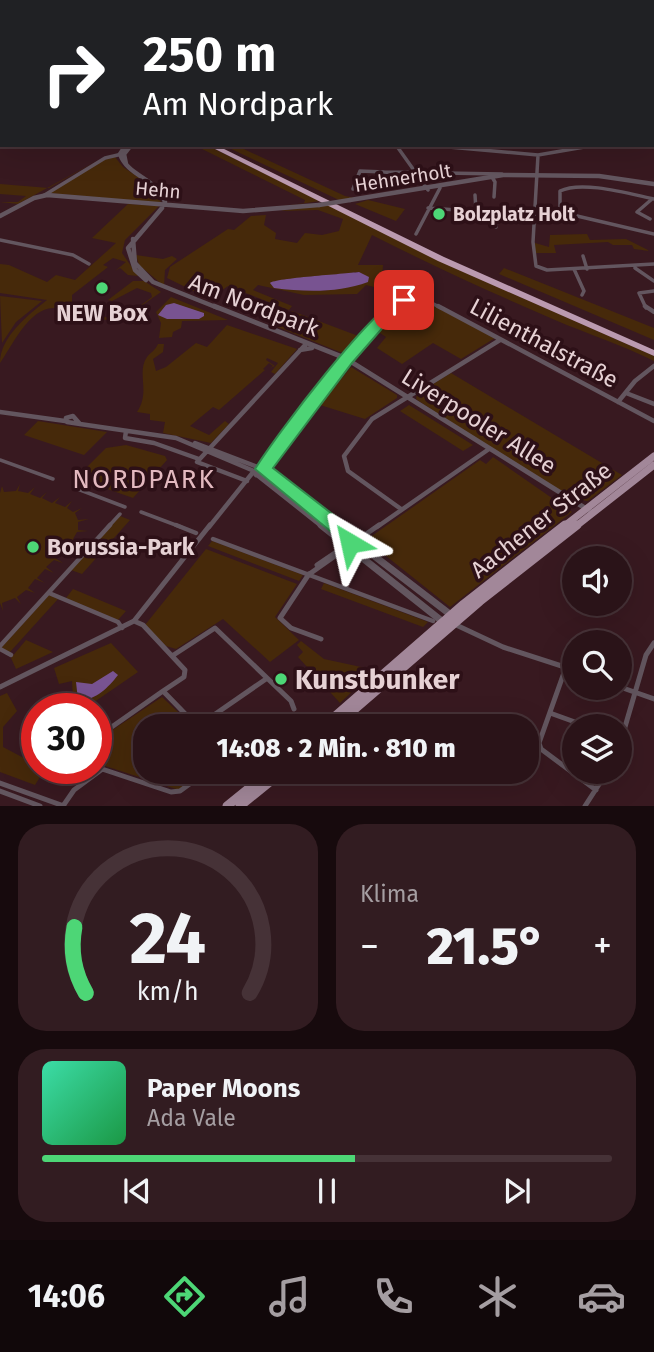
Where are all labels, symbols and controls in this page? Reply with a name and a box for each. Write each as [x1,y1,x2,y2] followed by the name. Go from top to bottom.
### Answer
[143,25,276,84] text: 250 m
[28,28,119,119] icon: right
[143,85,333,123] text: Am Nordpark
[353,159,453,197] street label: Hehnerholt
[134,177,182,203] street label: Hehn
[453,203,576,226] place label: Bolzplatz Holt
[431,206,447,222] marker: Bolzplatz Holt
[185,267,323,343] street label: Am Nordpark
[374,270,434,330] pin
[94,280,110,296] marker: NEW Box
[385,281,423,319] icon: arrive
[465,292,623,394] street label: Lilienthalstraße
[56,299,148,327] place label: NEW Box
[397,362,561,480] street label: Liverpooler Allee
[465,456,617,584] street label: Aachener Straße
[72,464,216,495] district label: NORDPARK
[313,506,387,580] position arrow
[47,533,195,561] place label: Borussia-Park
[25,539,41,555] marker: Borussia-Park
[562,546,632,784] map controls
[562,546,632,616] button: sound
[562,630,632,700] button: search
[295,663,460,696] place label: Kunstbunker
[273,671,289,687] marker: Kunstbunker
[21,693,112,784] speed limit sign: 30
[562,714,632,784] button: layers
[216,733,456,764] text: 14:08 · 2 Min. · 810 m
[360,880,419,908] text: Klima
[130,896,206,983] text: 24
[427,915,545,978] text: 21.5°
[360,923,379,969] text: −
[593,923,612,969] text: +
[137,977,199,1007] text: km/h
[147,1073,300,1104] text: Paper Moons
[147,1104,236,1132] text: Ada Vale
[118,1172,156,1210] icon: previous
[308,1172,346,1210] icon: pause
[498,1172,536,1210] icon: next
[160,1272,209,1321] icon: directions
[265,1272,314,1321] icon: music
[369,1272,418,1321] icon: phone
[473,1272,522,1321] icon: climate
[577,1272,626,1321] icon: car
[28,1277,105,1315] text: 14:06

